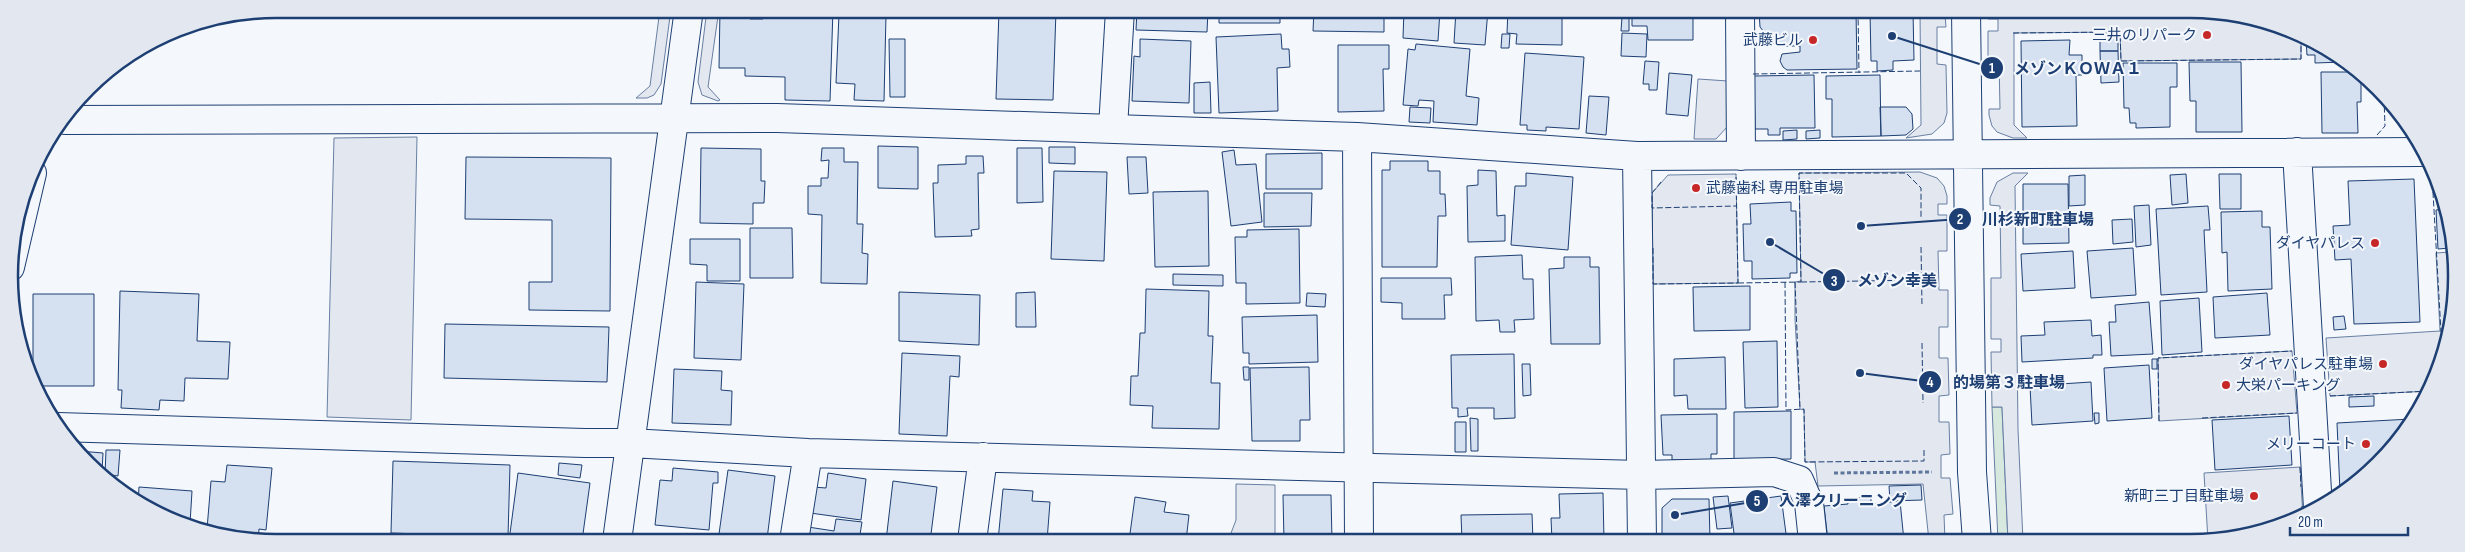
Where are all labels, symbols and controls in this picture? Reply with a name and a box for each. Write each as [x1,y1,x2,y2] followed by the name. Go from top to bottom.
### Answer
[2092,26,2197,45] place label: 三井のリパーク
[2201,29,2213,41] marker: 三井のリパーク
[1743,31,1803,50] place label: 武藤ビル
[1807,34,1819,46] marker: 武藤ビル
[1979,53,2152,84] callout: メゾンＫＯＷＡ１
[1989,59,1995,78] text: 1
[2014,60,2142,79] text: メゾンＫＯＷＡ１
[1706,179,1843,198] place label: 武藤歯科 専用駐車場
[1690,182,1702,194] marker: 武藤歯科 専用駐車場
[1947,204,2104,235] callout: 川杉新町駐車場
[1957,210,1963,229] text: 2
[1982,211,2094,230] text: 川杉新町駐車場
[2276,234,2365,253] place label: ダイヤパレス
[2369,237,2381,249] marker: ダイヤパレス
[1822,265,1947,296] callout: メゾン幸美
[1831,272,1838,291] text: 3
[1857,272,1937,291] text: メゾン幸美
[2239,355,2373,374] place label: ダイヤパレス駐車場
[2377,358,2389,370] marker: ダイヤパレス駐車場
[1918,366,2075,397] callout: 的場第３駐車場
[1927,373,1934,392] text: 4
[1953,374,2065,393] text: 的場第３駐車場
[2236,376,2341,395] place label: 大栄パーキング
[2220,379,2232,391] marker: 大栄パーキング
[2266,435,2356,454] place label: メリーコート
[2360,438,2372,450] marker: メリーコート
[1744,485,1917,516] callout: 入澤クリーニング
[2124,487,2244,506] place label: 新町三丁目駐車場
[2248,490,2260,502] marker: 新町三丁目駐車場
[1779,491,1907,511] text: 入澤クリーニング
[1754,492,1761,511] text: 5
[2290,504,2408,536] scale bar
[2298,513,2323,532] text: 20 m

